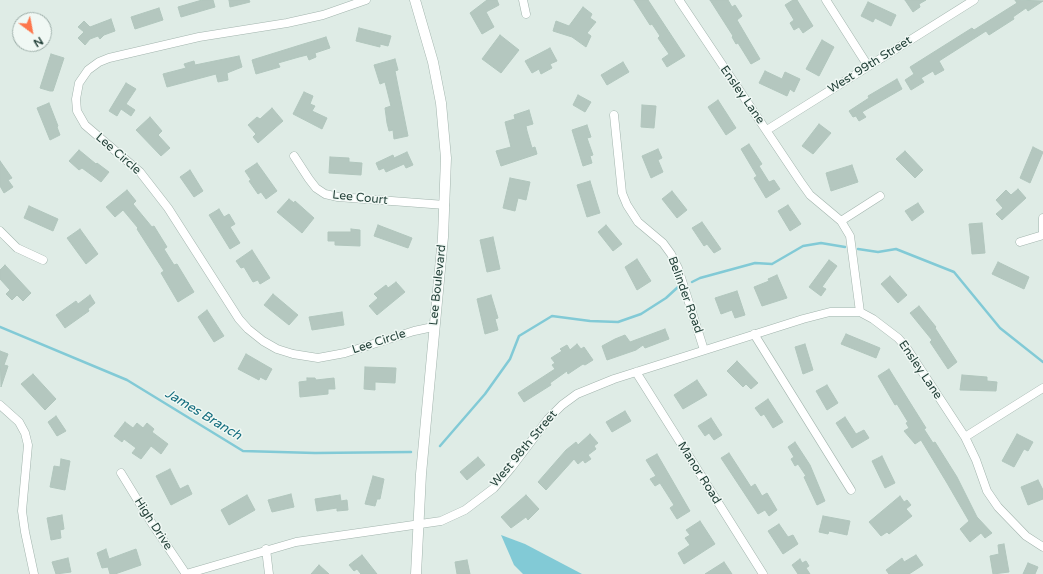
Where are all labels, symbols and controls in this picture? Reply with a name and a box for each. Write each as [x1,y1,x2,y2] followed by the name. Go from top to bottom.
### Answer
[12,12,52,52] north arrow
[825,33,915,97] street label: West 99th Street
[31,34,45,50] text: N
[717,63,767,127] street label: Ensley Lane
[92,130,144,178] street label: Lee Circle
[332,188,388,208] street label: Lee Court
[427,244,449,326] street label: Lee Boulevard
[664,255,706,335] street label: Belinder Road
[350,327,408,357] street label: Lee Circle
[895,338,945,402] street label: Ensley Lane
[162,386,244,444] water label: James Branch
[488,408,560,490] street label: West 98th Street
[674,439,724,507] street label: Manor Road
[131,495,175,553] street label: High Drive

